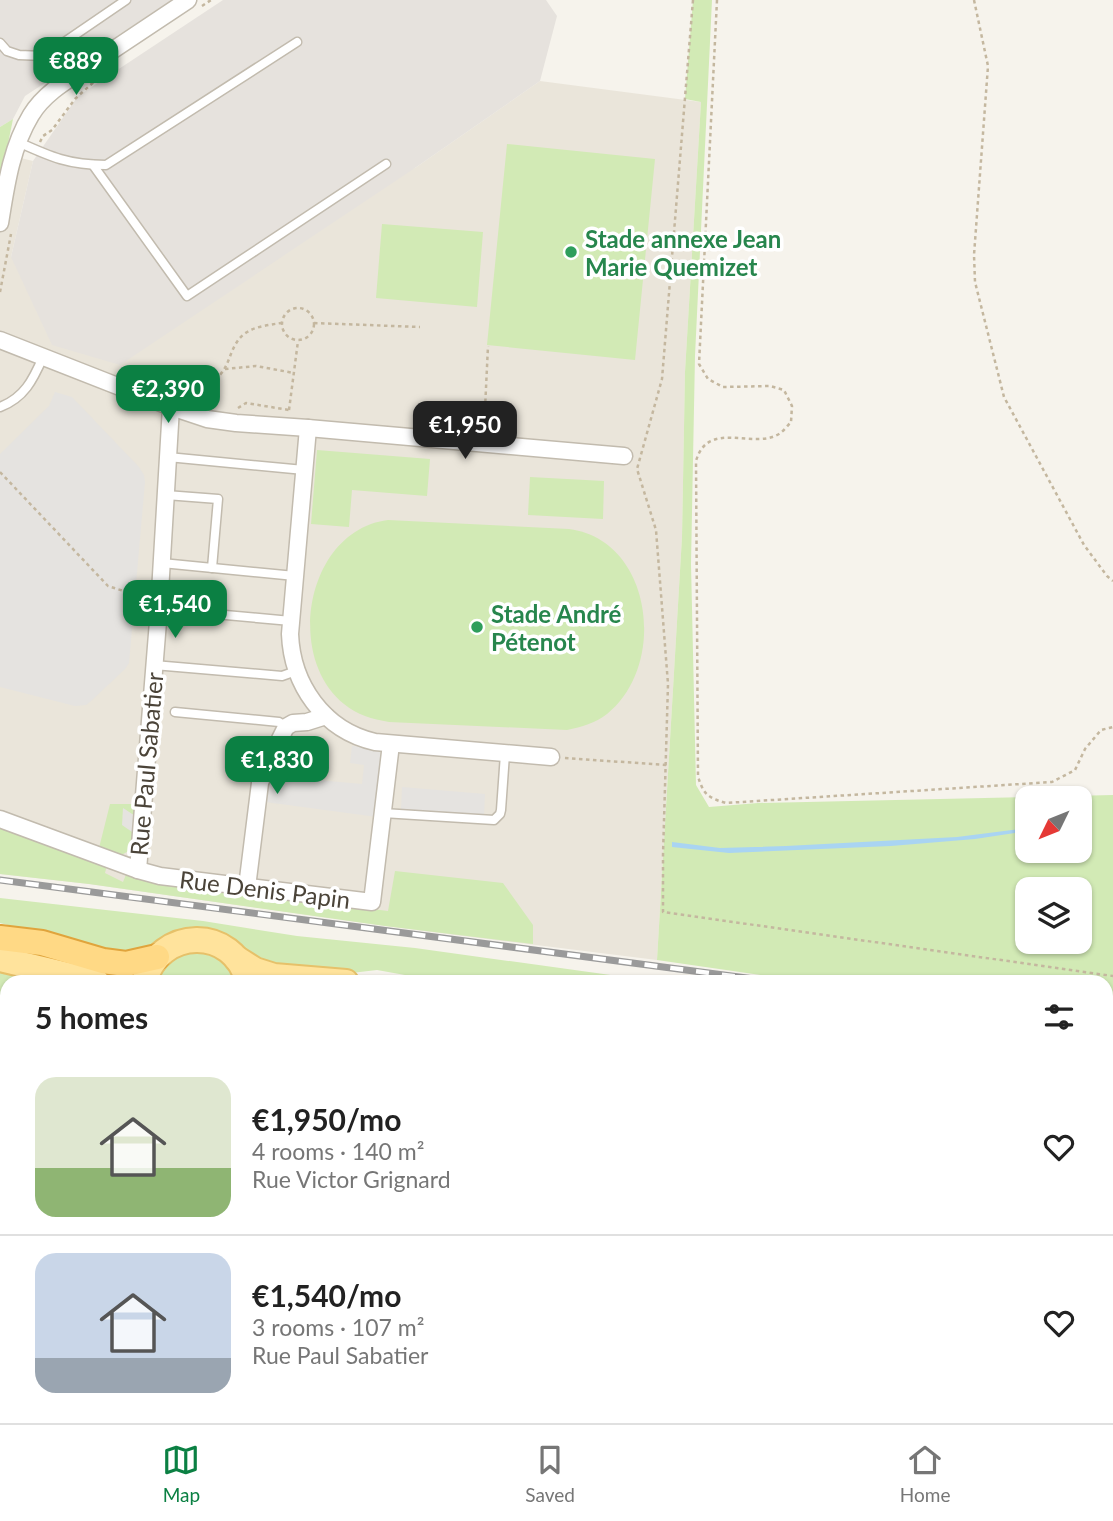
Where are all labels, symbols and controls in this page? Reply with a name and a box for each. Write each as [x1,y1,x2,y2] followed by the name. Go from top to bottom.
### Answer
[35,38,117,97] pin: €889
[49,46,103,74] text: €889
[585,224,781,281] place label: Stade annexe Jean Marie Quemizet
[563,244,579,260] marker: Stade annexe Jean Marie Quemizet
[111,366,225,425] pin: €2,390
[132,374,204,402] text: €2,390
[408,402,522,461] pin: €1,950
[429,410,501,438] text: €1,950
[118,580,232,640] pin: €1,540
[139,589,211,617] text: €1,540
[491,599,622,656] place label: Stade André Pétenot
[469,619,485,635] marker: Stade André Pétenot
[124,671,168,857] street label: Rue Paul Sabatier
[220,736,334,796] pin: €1,830
[241,745,313,773] text: €1,830
[1015,786,1092,863] north arrow
[1015,786,1092,954] map controls
[178,864,352,914] street label: Rue Denis Papin
[1015,877,1092,954] button: layers
[1040,998,1078,1036] icon: filters
[35,999,148,1035] text: 5 homes
[252,1101,401,1137] text: €1,950/mo
[91,1105,175,1189] icon: home
[1040,1128,1078,1166] icon: heart
[252,1137,424,1165] text: 4 rooms · 140 m²
[252,1165,451,1193] text: Rue Victor Grignard
[252,1277,401,1313] text: €1,540/mo
[91,1281,175,1365] icon: home
[1040,1304,1078,1342] icon: heart
[252,1313,424,1341] text: 3 rooms · 107 m²
[252,1341,428,1369] text: Rue Paul Sabatier
[162,1441,200,1506] tab: Map
[525,1441,575,1506] tab: Saved
[900,1441,951,1506] tab: Home

